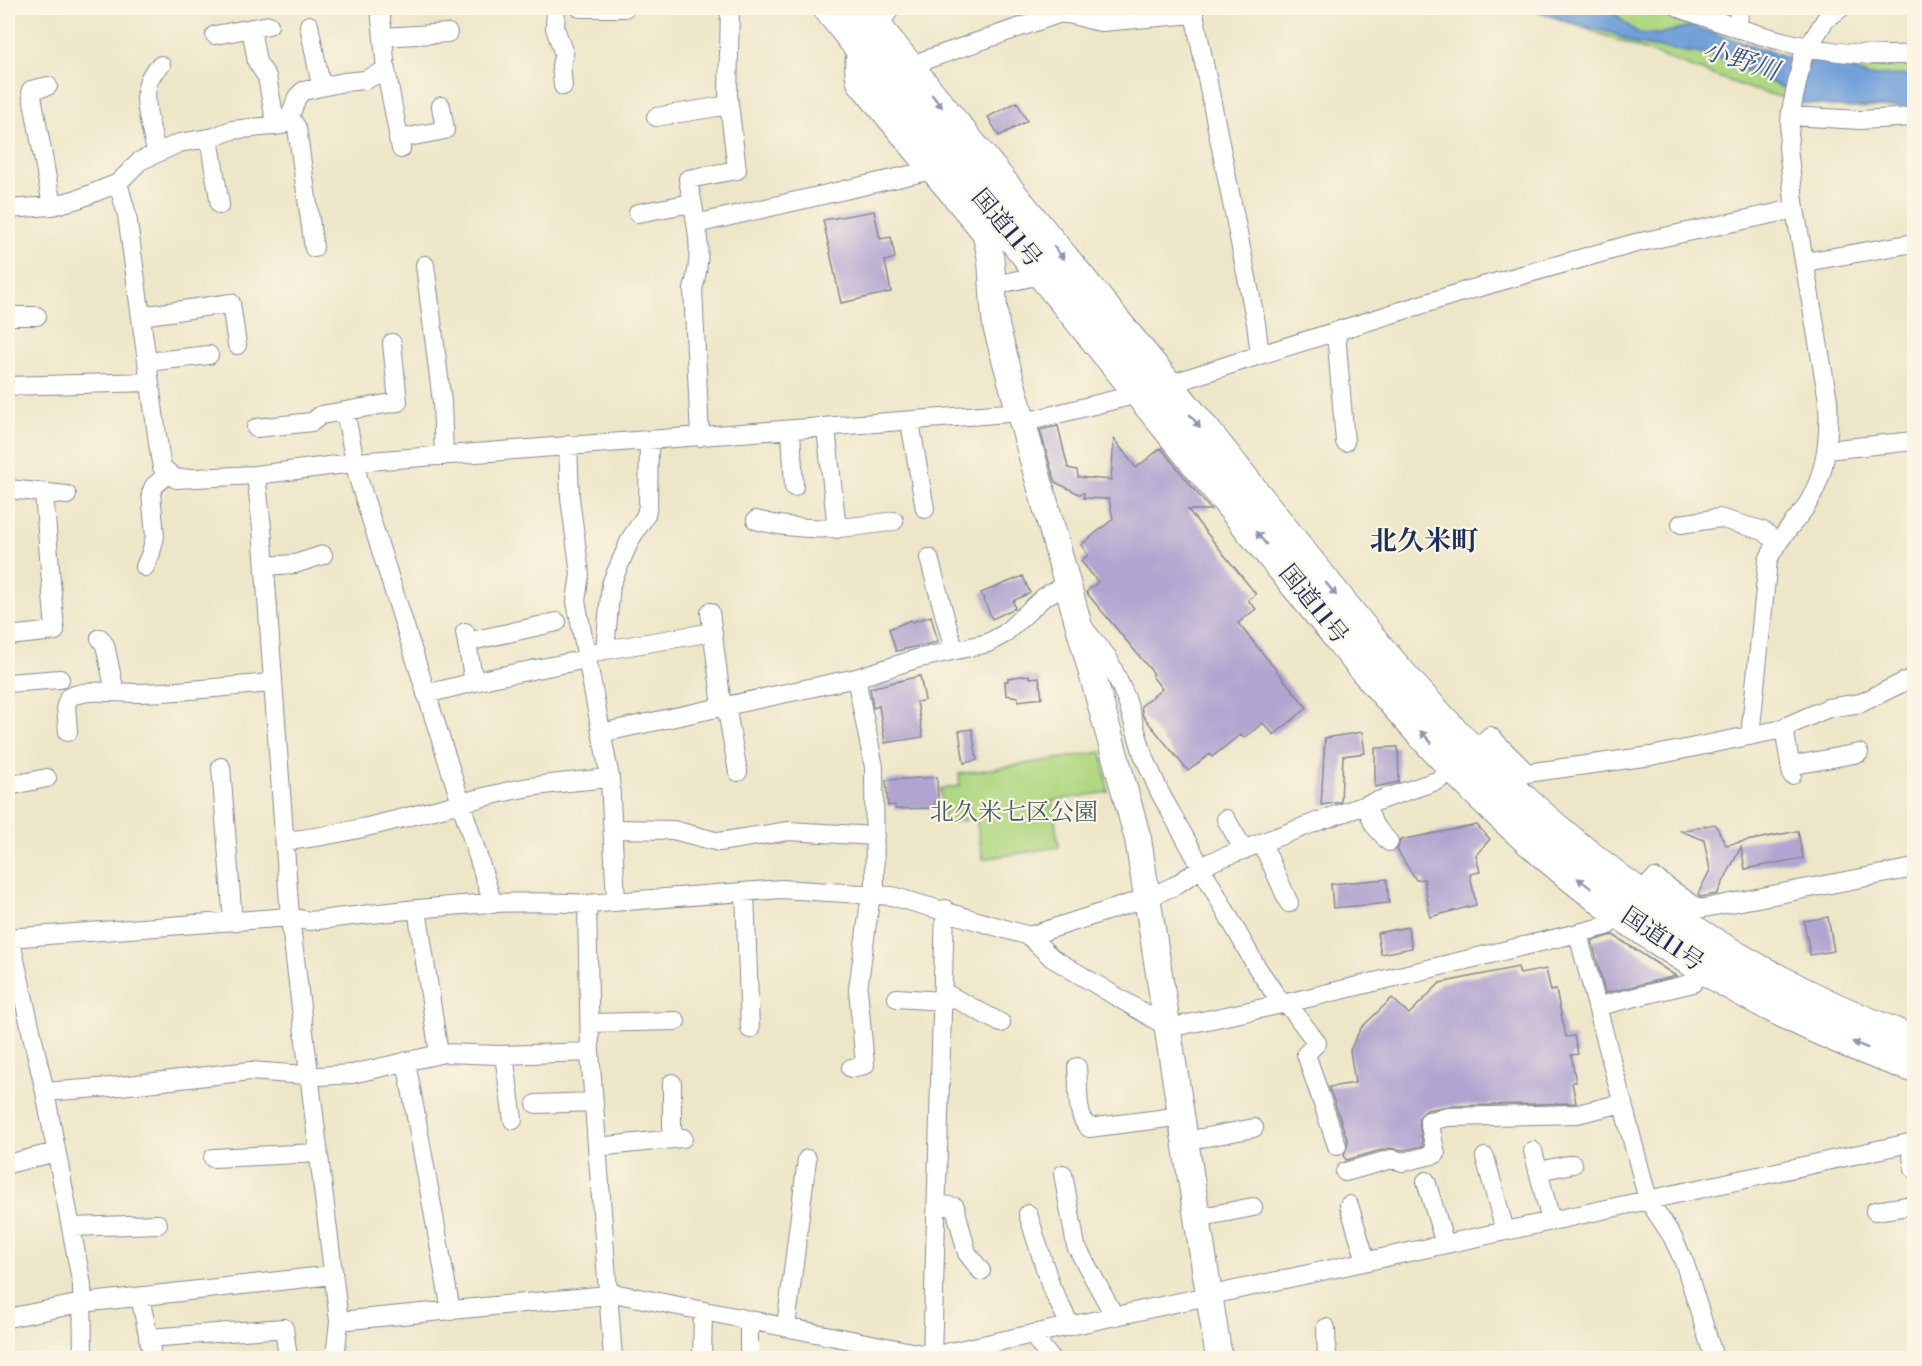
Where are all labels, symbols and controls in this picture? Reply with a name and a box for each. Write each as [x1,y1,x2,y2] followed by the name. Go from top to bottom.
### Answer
[1699,34,1786,89] water label: 小野川
[930,93,943,109] one-way arrow
[965,183,1048,274] street label: 国道11号
[1052,246,1064,261] one-way arrow
[1188,413,1201,428] one-way arrow
[1370,525,1478,559] district label: 北久米町
[1255,531,1267,546] one-way arrow
[1272,559,1354,650] street label: 国道11号
[1324,581,1337,596] one-way arrow
[1419,729,1433,744] one-way arrow
[930,798,1098,828] park label: 北久米七区公園
[1576,877,1592,890] one-way arrow
[1615,901,1710,978] street label: 国道11号
[1851,1040,1869,1049] one-way arrow

